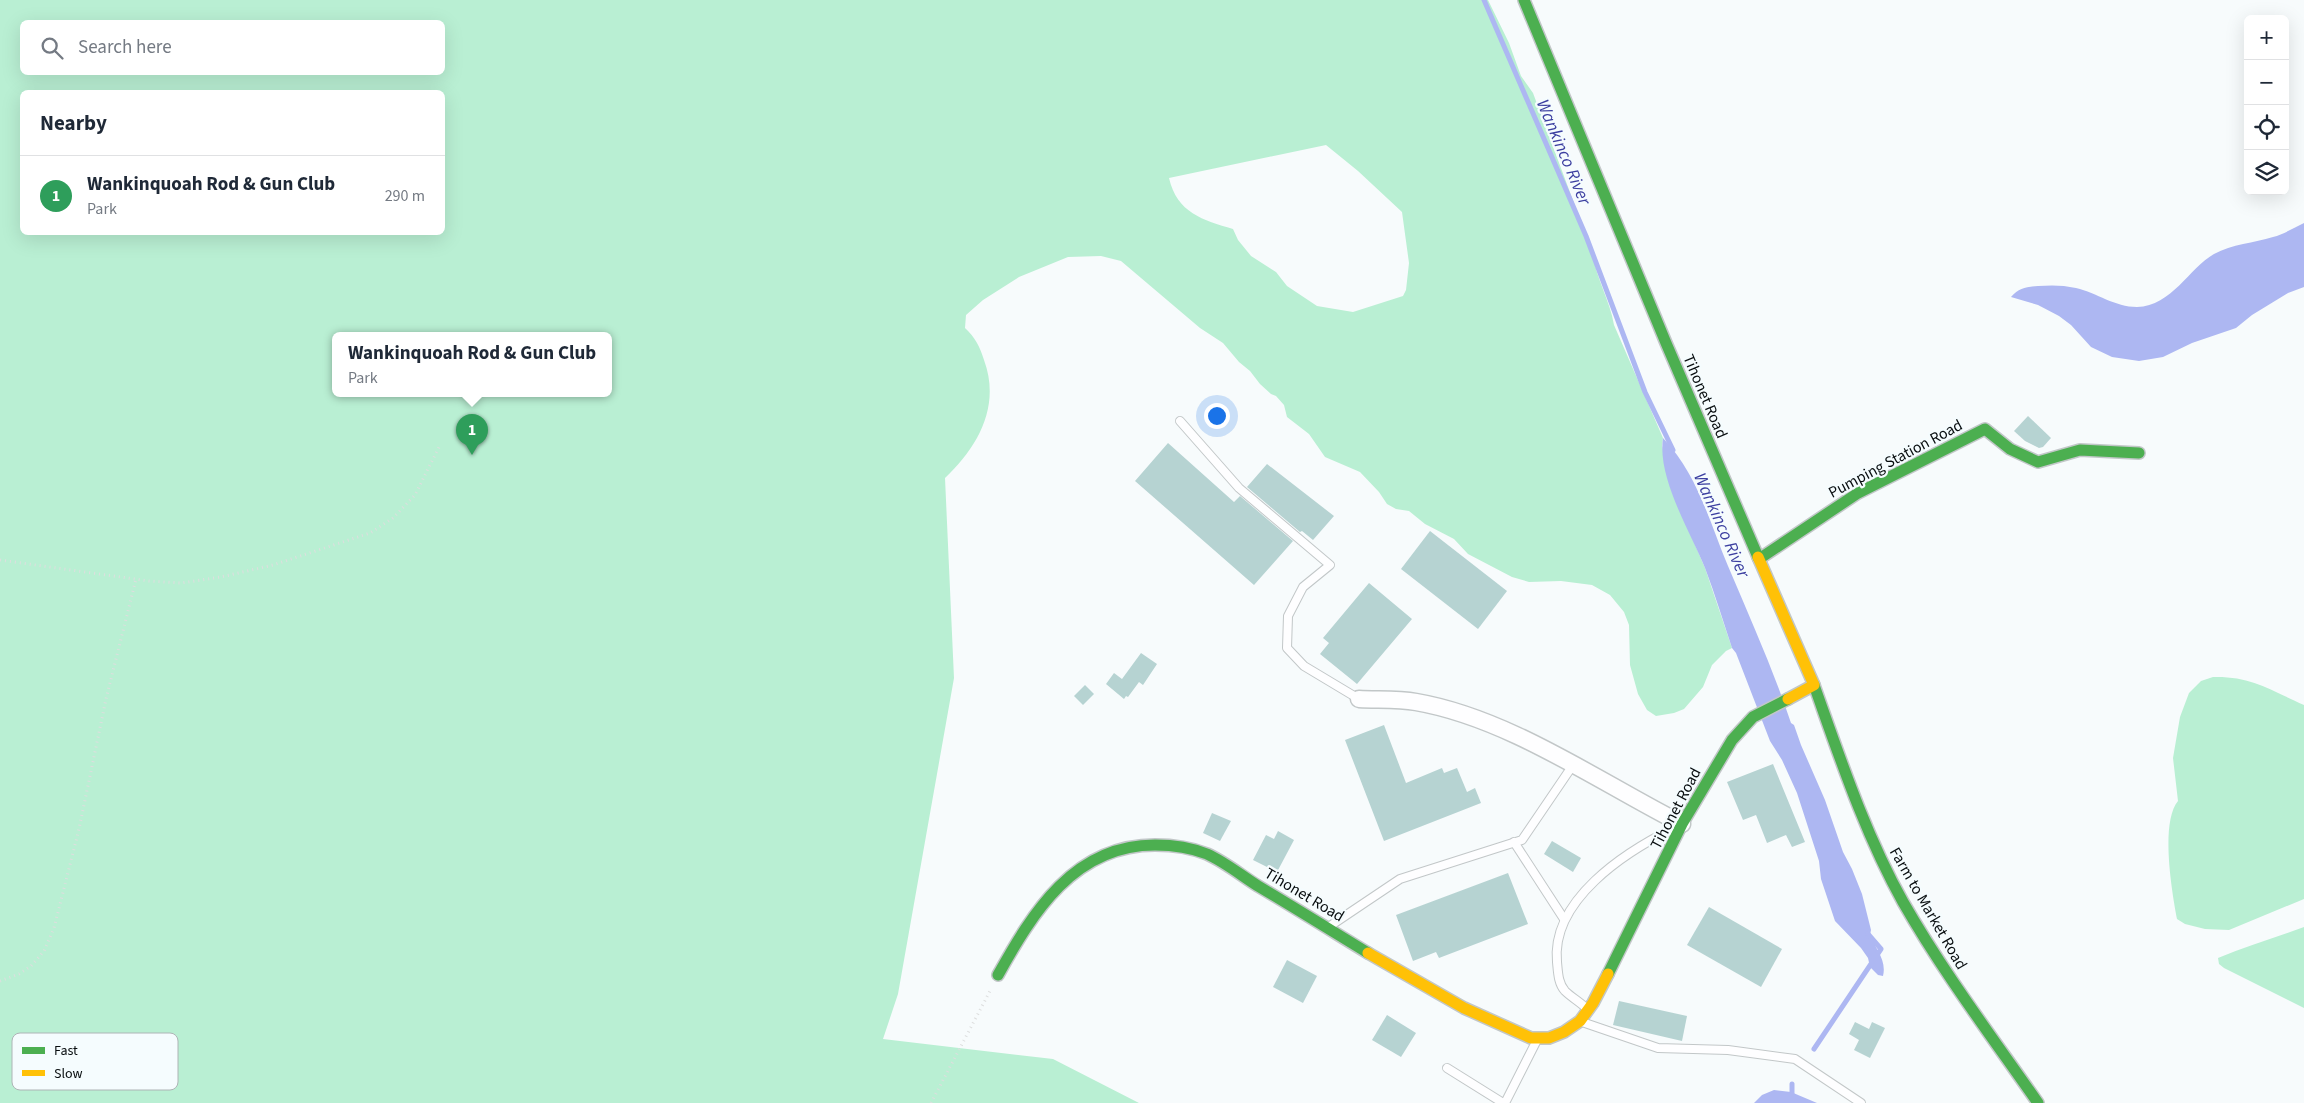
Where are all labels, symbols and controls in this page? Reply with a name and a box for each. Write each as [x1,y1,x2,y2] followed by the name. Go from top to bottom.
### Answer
[2244,15,2289,195] map controls
[2244,15,2289,60] button: +
[20,20,445,75] search box
[38,34,66,62] icon: search
[78,34,172,61] text: Search here
[2244,60,2289,105] button: −
[1530,96,1597,210] water label: Wankinco River
[2244,105,2289,150] button: locate
[40,108,107,138] text: Nearby
[2244,150,2289,195] button: layers
[87,171,335,198] text: Wankinquoah Rod & Gun Club
[52,185,60,207] text: 1
[385,185,425,207] text: 290 m
[87,198,117,220] text: Park
[332,332,612,397] popup
[348,340,596,367] text: Wankinquoah Rod & Gun Club
[1677,351,1733,442] street label: Tihonet Road
[348,367,378,389] text: Park
[1204,403,1230,429] your location
[456,414,488,455] pin: 1
[1824,414,1967,504] street label: Pumping Station Road
[1687,469,1756,582] water label: Wankinco River
[1645,764,1707,853] street label: Tihonet Road
[1884,843,1972,974] street label: Farm to Market Road
[1261,862,1348,927] street label: Tihonet Road
[12,1033,178,1090] legend
[54,1041,78,1061] text: Fast
[54,1064,83,1084] text: Slow

